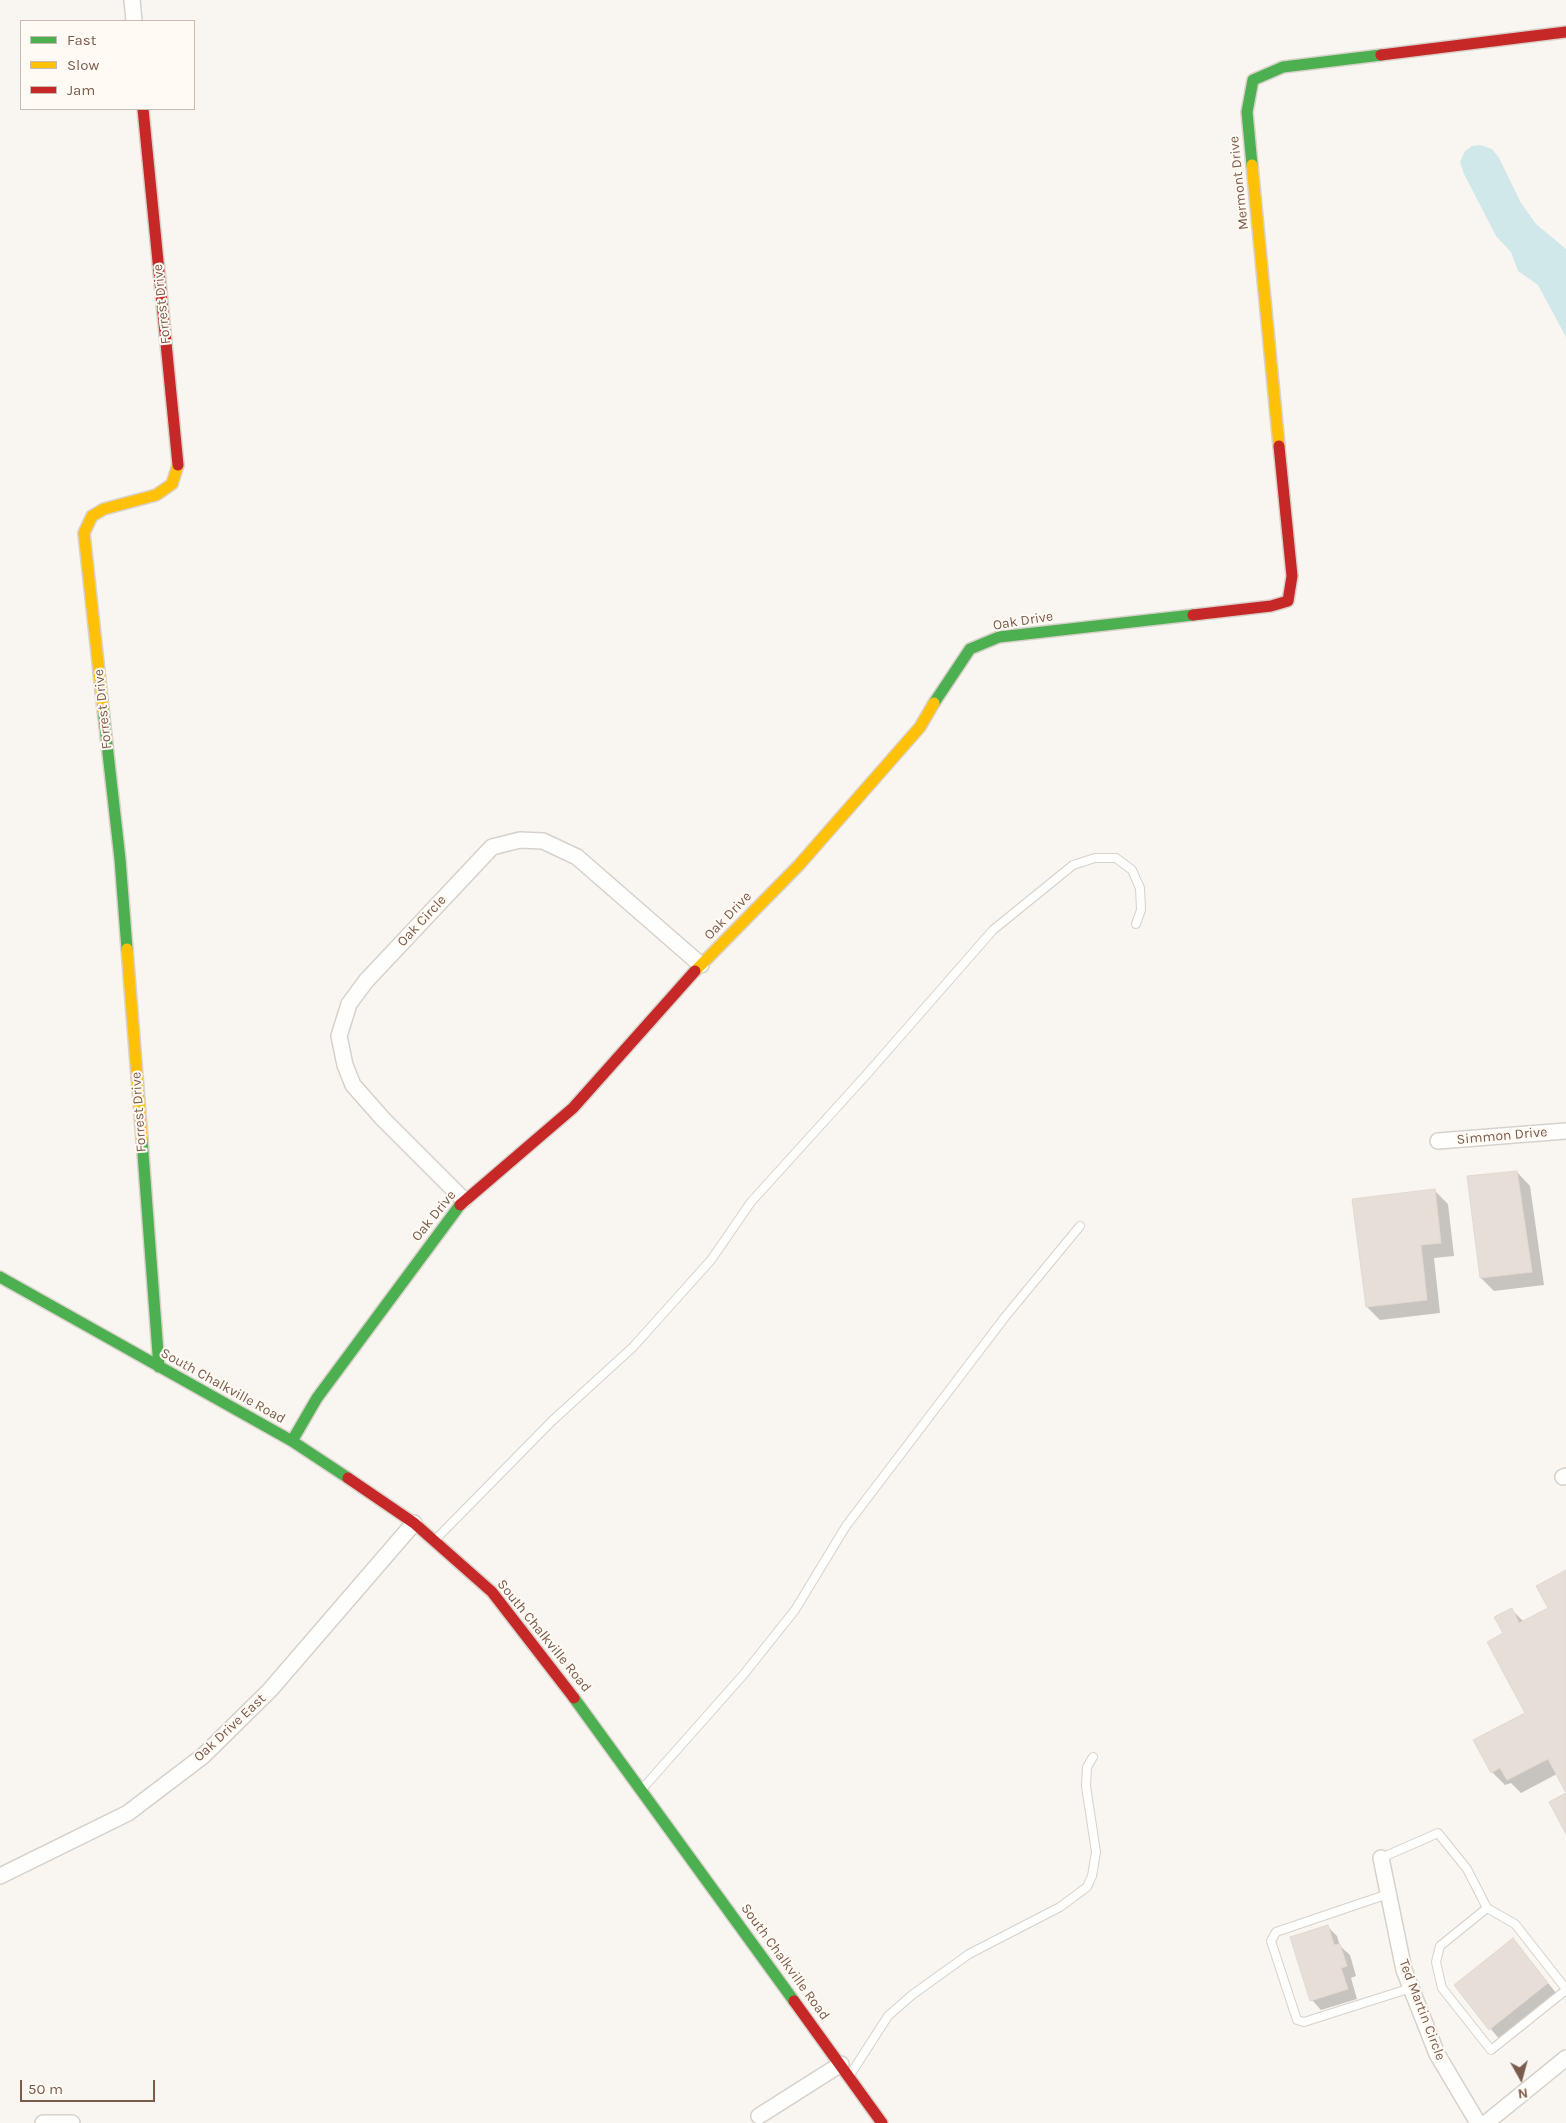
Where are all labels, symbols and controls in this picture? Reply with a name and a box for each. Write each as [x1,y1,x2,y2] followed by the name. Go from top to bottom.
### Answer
[20,20,195,110] legend
[67,31,96,49] text: Fast
[67,56,99,74] text: Slow
[67,81,95,99] text: Jam
[1226,135,1252,231] street label: Mermont Drive
[149,263,175,345] street label: Forrest Drive
[992,608,1054,634] street label: Oak Drive
[90,668,116,750] street label: Forrest Drive
[701,888,755,944] street label: Oak Drive
[394,892,450,950] street label: Oak Circle
[128,1071,150,1153] street label: Forrest Drive
[1456,1124,1548,1148] street label: Simmon Drive
[408,1187,460,1245] street label: Oak Drive
[158,1345,288,1427] street label: South Chalkville Road
[493,1576,595,1696] street label: South Chalkville Road
[191,1690,269,1766] street label: Oak Drive East
[737,1900,833,2024] street label: South Chalkville Road
[1395,1957,1449,2063] street label: Ted Martin Circle
[1496,2053,1546,2103] north arrow
[22,2070,158,2102] scale bar
[28,2080,63,2098] text: 50 m
[1517,2084,1529,2102] text: N

